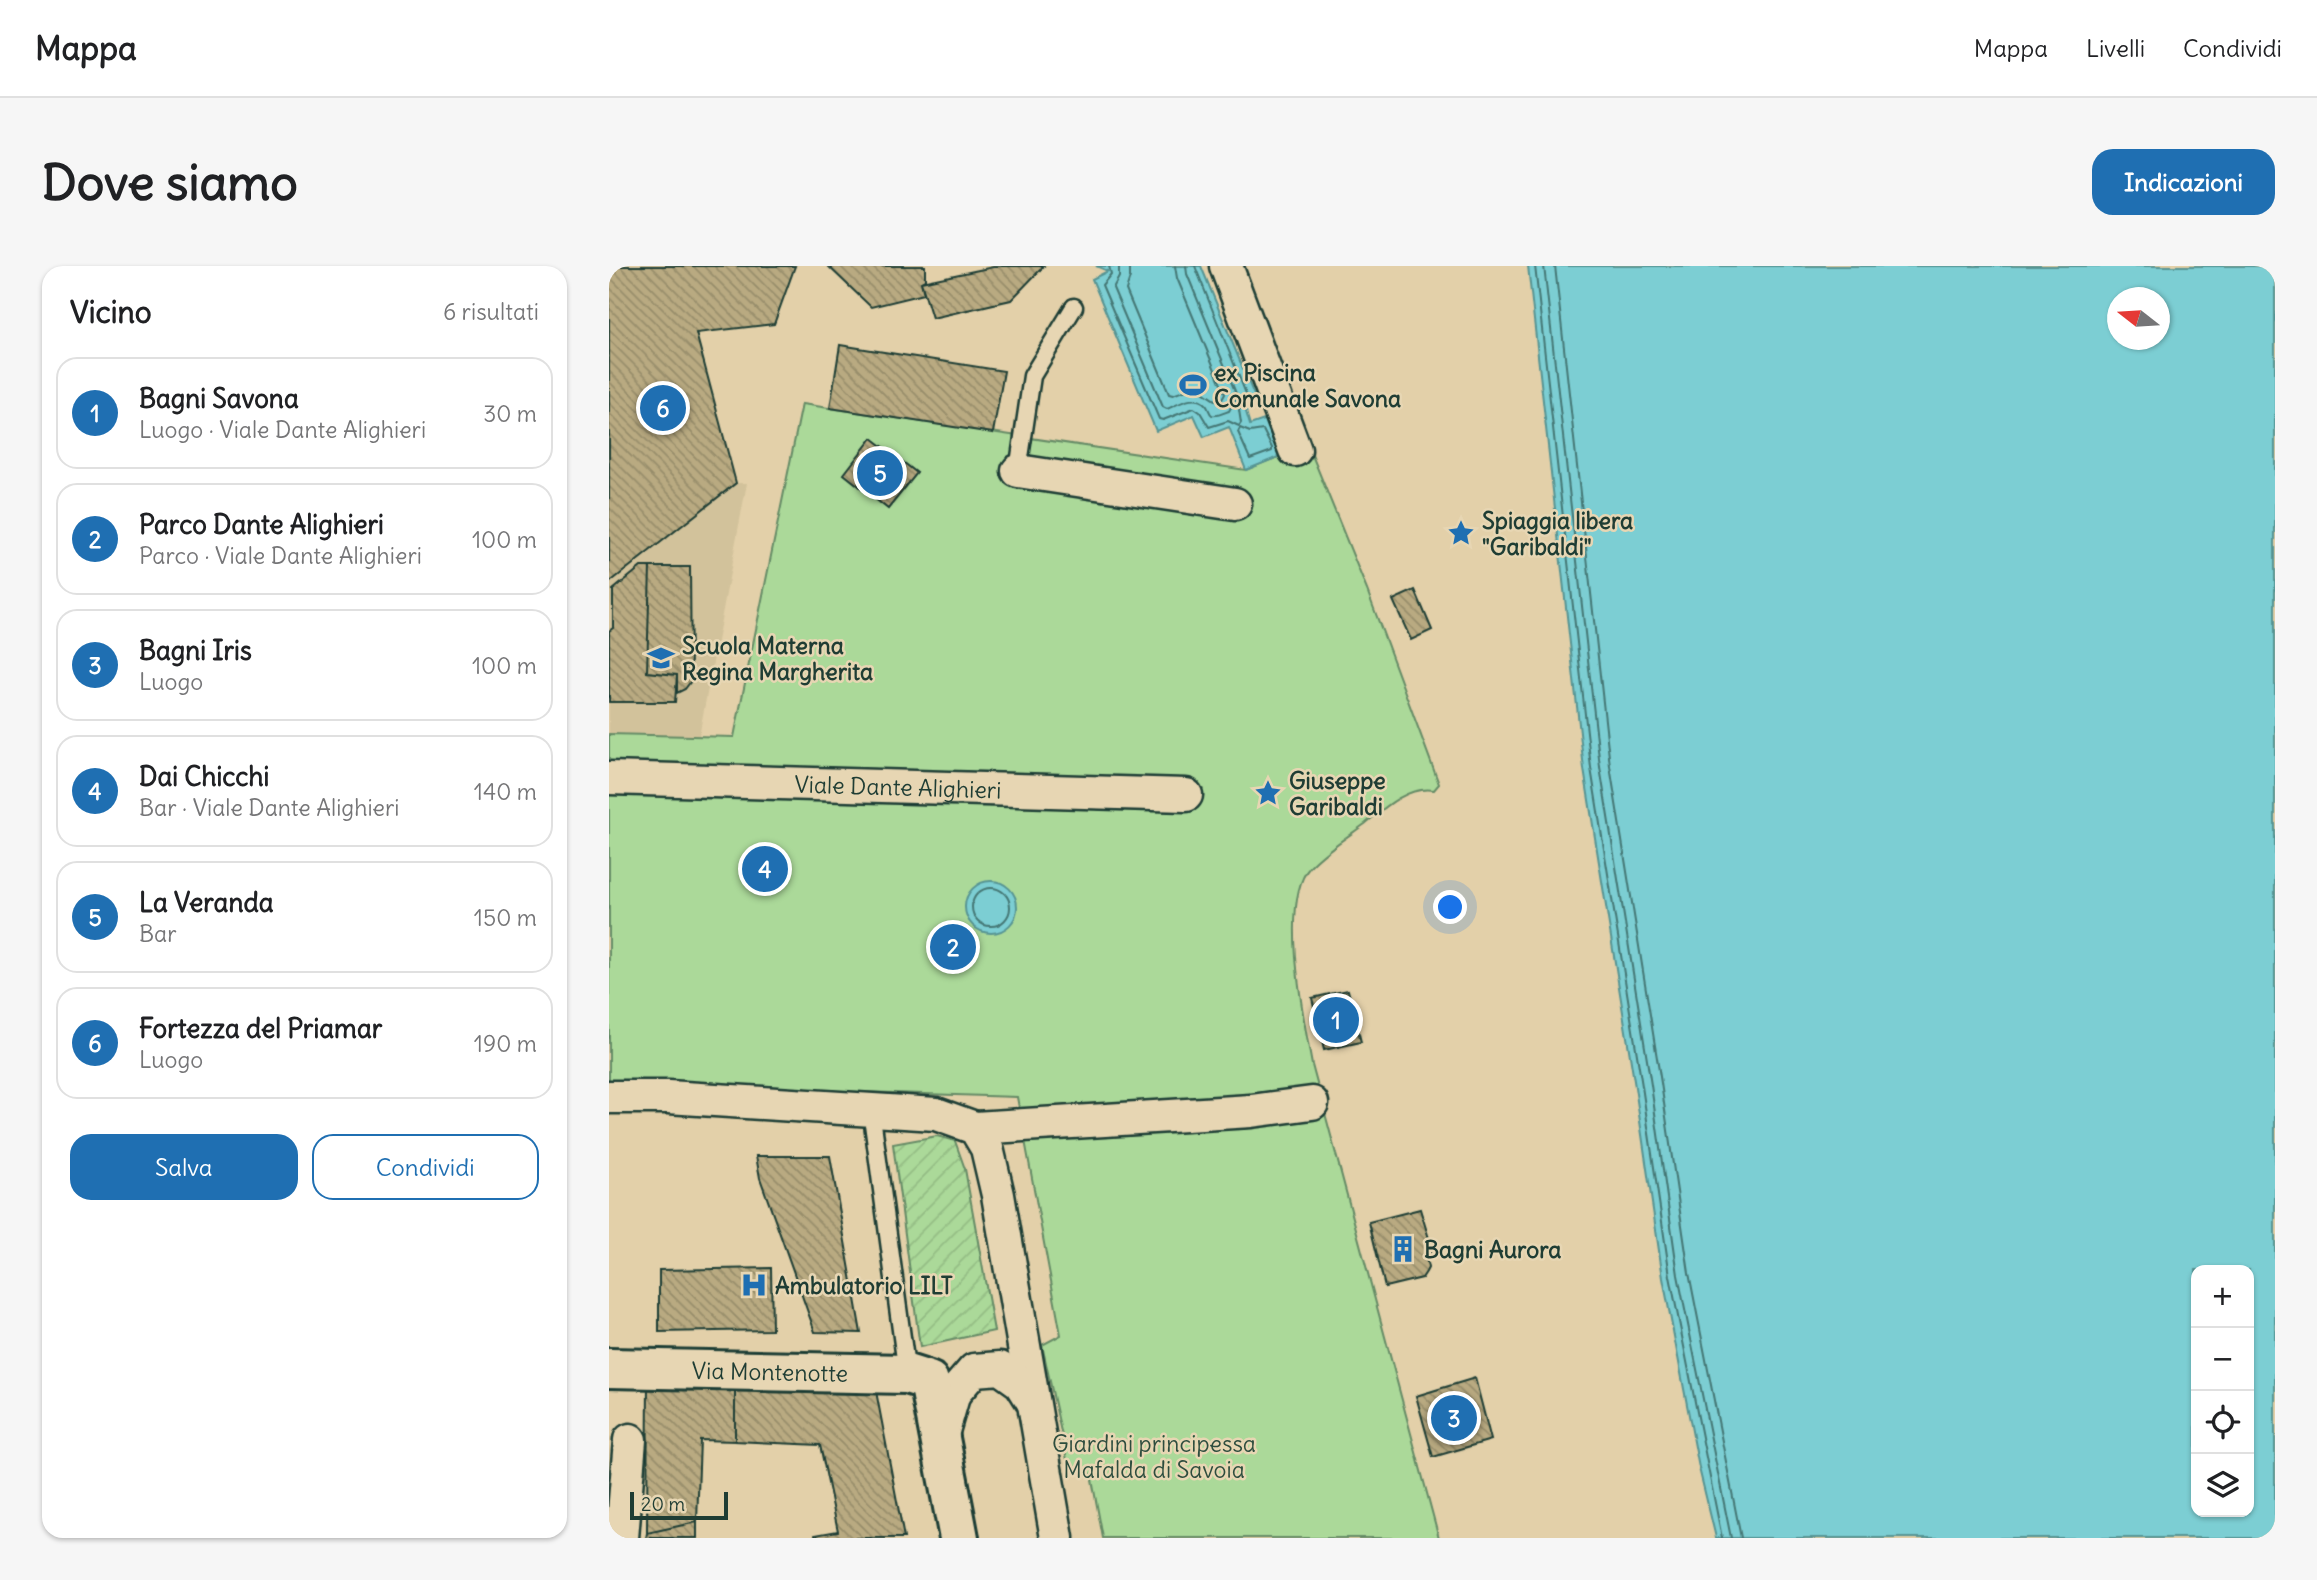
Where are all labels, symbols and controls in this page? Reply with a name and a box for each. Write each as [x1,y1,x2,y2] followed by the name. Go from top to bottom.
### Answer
[35,27,137,69] text: Mappa
[1974,33,2048,63] text: Mappa
[2086,33,2145,63] text: Livelli
[2183,33,2282,63] text: Condividi
[2092,149,2275,215] button: Indicazioni
[42,152,298,213] text: Dove siamo
[2107,287,2170,350] north arrow
[70,293,152,331] text: Vicino
[443,297,539,326] text: 6 risultati
[1214,358,1401,413] place label: ex Piscina Comunale Savona
[1178,370,1208,400] sports icon: ex Piscina Comunale Savona
[139,382,299,415] text: Bagni Savona
[640,382,686,434] pin: 6
[90,399,100,428] text: 1
[483,399,537,428] text: 30 m
[139,415,426,444] text: Luogo · Viale Dante Alighieri
[857,447,903,499] pin: 5
[1482,506,1633,561] place label: Spiaggia libera "Garibaldi"
[139,508,384,541] text: Parco Dante Alighieri
[1446,518,1476,548] place icon: Spiaggia libera "Garibaldi"
[89,525,101,554] text: 2
[472,525,537,554] text: 100 m
[139,541,422,570] text: Parco · Viale Dante Alighieri
[682,631,873,686] place label: Scuola Materna Regina Margherita
[139,634,252,667] text: Bagni Iris
[646,643,676,673] school or university icon: Scuola Materna Regina Margherita
[88,651,102,680] text: 3
[472,651,537,680] text: 100 m
[139,667,203,696] text: Luogo
[139,760,269,793] text: Dai Chicchi
[1289,766,1386,821] place label: Giuseppe Garibaldi
[794,769,1002,804] street label: Viale Dante Alighieri
[88,777,102,806] text: 4
[474,777,537,806] text: 140 m
[1253,778,1283,808] place icon: Giuseppe Garibaldi
[139,793,400,822] text: Bar · Viale Dante Alighieri
[742,843,788,895] pin: 4
[139,886,274,919] text: La Veranda
[1433,890,1467,924] your location
[88,903,102,932] text: 5
[474,903,537,932] text: 150 m
[139,919,177,948] text: Bar
[930,921,976,973] pin: 2
[1313,994,1359,1046] pin: 1
[139,1012,382,1045] text: Fortezza del Priamar
[88,1029,102,1058] text: 6
[474,1029,537,1058] text: 190 m
[139,1045,203,1074] text: Luogo
[70,1134,298,1200] button: Salva
[312,1134,539,1200] button: Condividi
[1388,1234,1418,1264] building icon: Bagni Aurora
[1424,1235,1561,1264] place label: Bagni Aurora
[2191,1265,2254,1517] map controls
[2191,1265,2254,1328] button: +
[739,1270,769,1300] hospital icon: Ambulatorio LILT
[775,1271,953,1300] place label: Ambulatorio LILT
[2191,1328,2254,1391] button: −
[692,1355,848,1387] street label: Via Montenotte
[2191,1391,2254,1454] button: locate
[1431,1392,1477,1444] pin: 3
[1052,1429,1256,1484] park label: Giardini principessa Mafalda di Savoia
[2191,1454,2254,1517] button: layers
[630,1489,728,1521] scale bar
[641,1492,685,1516] text: 20 m

